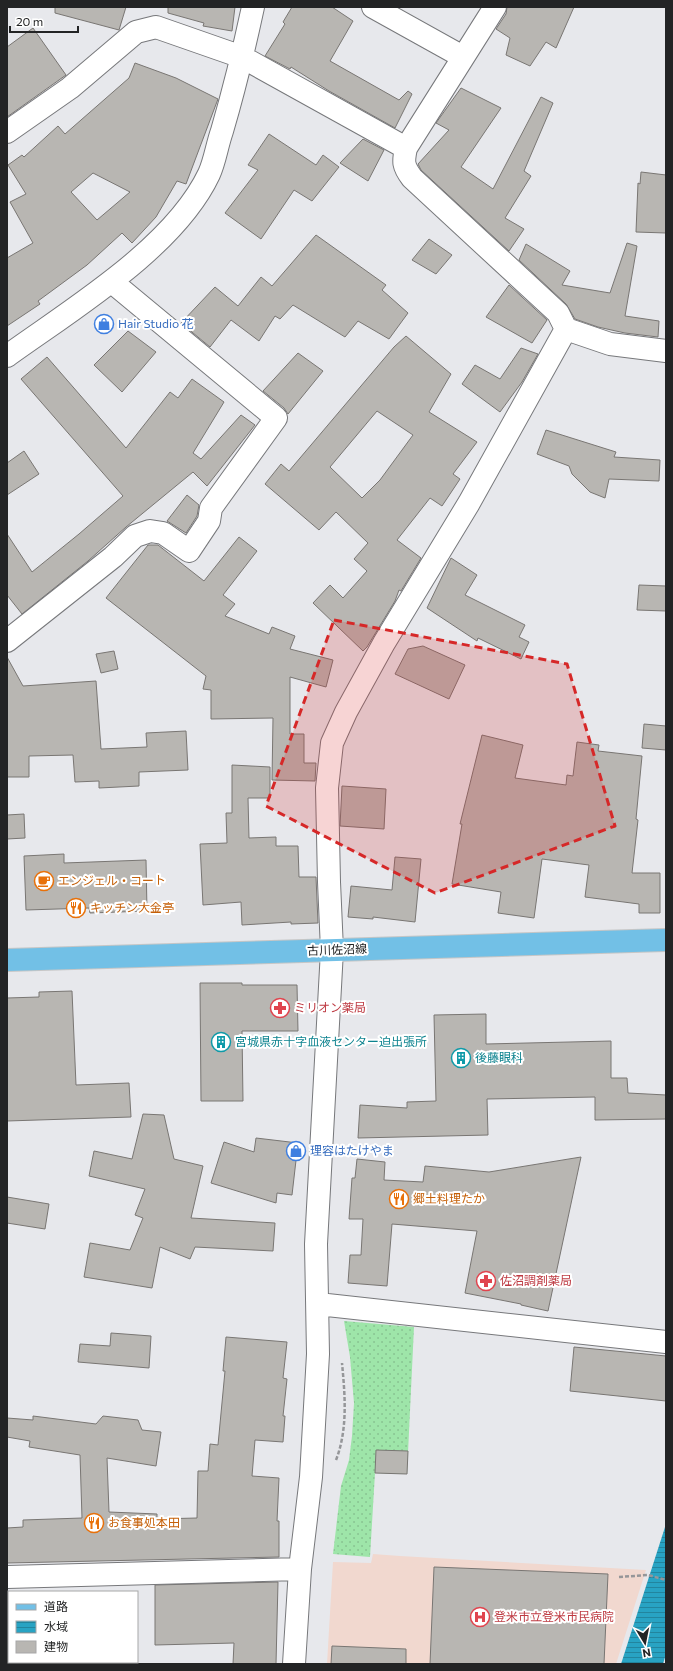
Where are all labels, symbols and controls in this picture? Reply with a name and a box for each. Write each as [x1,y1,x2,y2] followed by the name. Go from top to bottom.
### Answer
[10,8,78,34] scale bar
[16,14,43,28] text: 20 m
[93,313,115,335] shop icon: Hair Studio 花
[118,316,193,330] place label: Hair Studio 花
[33,870,55,892] cafe icon: エンジェル・コート
[58,873,166,887] place label: エンジェル・コート
[65,897,87,919] restaurant icon: キッチン大金亭
[90,900,174,914] place label: キッチン大金亭
[307,941,367,957] street label: 古川佐沼線
[269,997,291,1019] pharmacy icon: ミリオン薬局
[294,1000,366,1014] place label: ミリオン薬局
[210,1031,232,1053] building icon: 宮城県赤十字血液センター迫出張所
[235,1034,427,1048] place label: 宮城県赤十字血液センター迫出張所
[450,1047,472,1069] building icon: 後藤眼科
[475,1050,523,1064] place label: 後藤眼科
[285,1140,307,1162] shop icon: 理容はたけやま
[310,1143,394,1157] place label: 理容はたけやま
[388,1188,410,1210] restaurant icon: 郷土料理たか
[413,1191,485,1205] place label: 郷土料理たか
[475,1270,497,1292] pharmacy icon: 佐沼調剤薬局
[500,1273,572,1287] place label: 佐沼調剤薬局
[83,1512,105,1534] restaurant icon: お食事処本田
[108,1515,180,1529] place label: お食事処本田
[8,1591,138,1663] legend
[44,1599,68,1613] text: 道路
[469,1606,491,1628] hospital icon: 登米市立登米市民病院
[494,1609,614,1623] place label: 登米市立登米市民病院
[44,1619,68,1633] text: 水域
[625,1623,665,1663] north arrow
[44,1639,68,1653] text: 建物
[642,1646,652,1660] text: N

